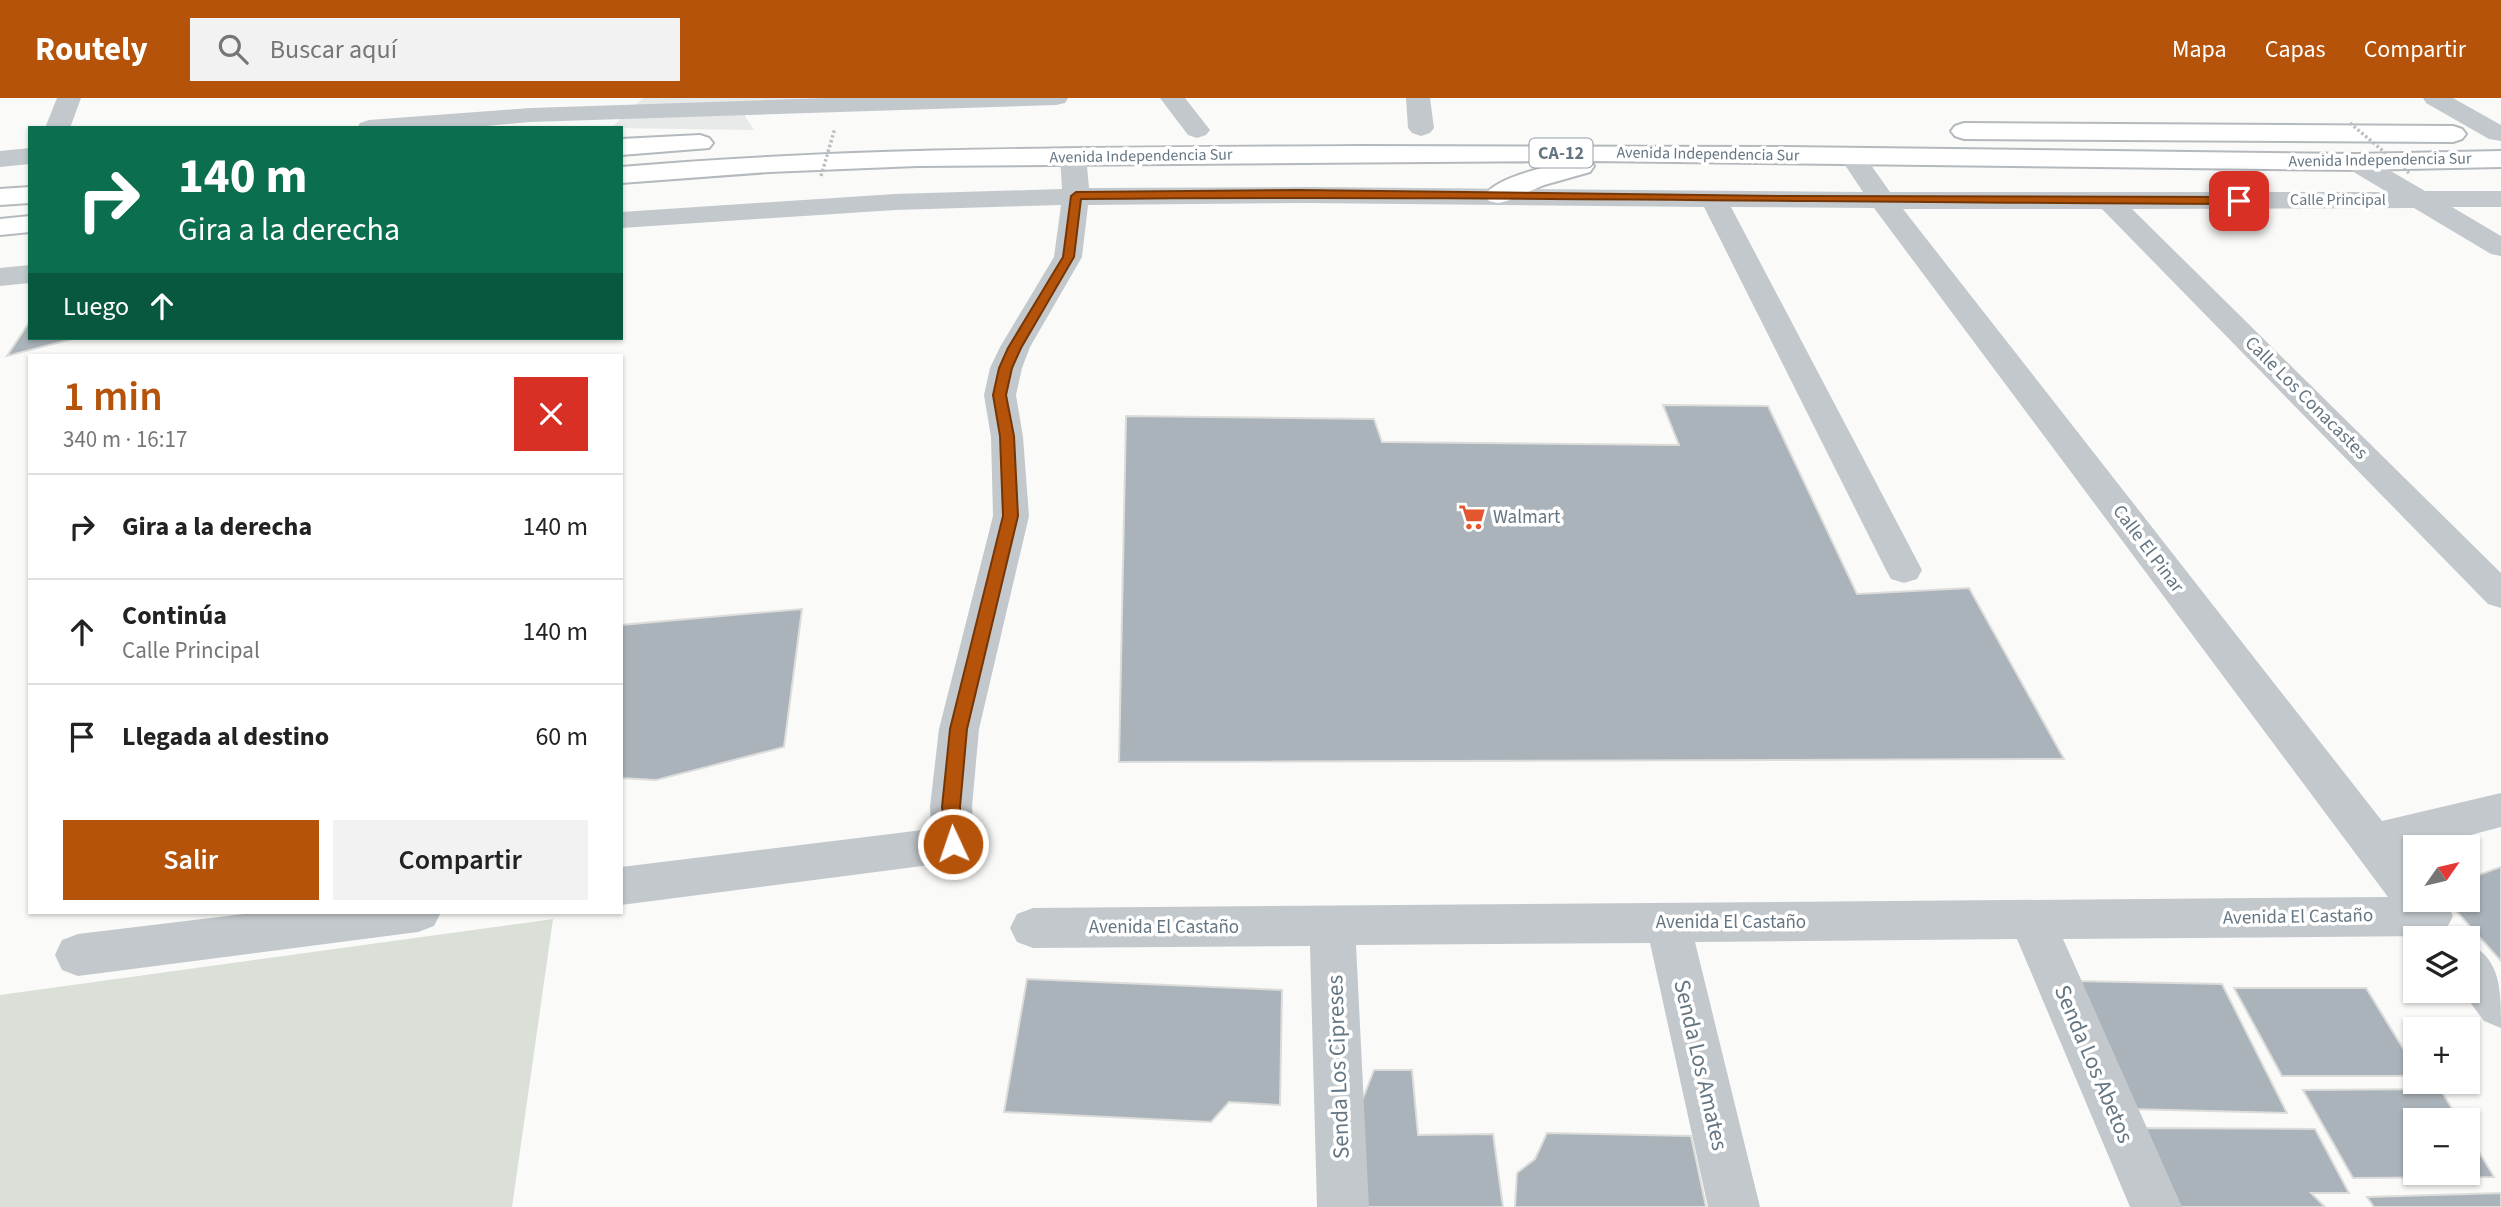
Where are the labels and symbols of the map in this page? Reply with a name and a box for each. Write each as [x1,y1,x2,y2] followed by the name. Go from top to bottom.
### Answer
[1530,138,1592,168] road number: CA-12
[1616,141,1800,167] street label: Avenida Independencia Sur
[1049,143,1233,169] street label: Avenida Independencia Sur
[2288,147,2472,173] street label: Avenida Independencia Sur
[2209,171,2269,231] pin
[2290,189,2386,211] street label: Calle Principal
[2238,330,2374,466] street label: Calle Los Conacastes
[2106,499,2190,599] street label: Calle El Pinar
[1457,502,1487,532] supermarket icon: Walmart
[1493,504,1561,531] place label: Walmart
[916,807,990,881] position arrow
[2403,835,2480,912] north arrow
[2223,902,2373,932] street label: Avenida El Castaño
[1656,909,1806,936] street label: Avenida El Castaño
[1089,914,1239,941] street label: Avenida El Castaño
[1318,974,1358,1160] street label: Senda Los Cipreses
[1665,976,1737,1154] street label: Senda Los Amates
[2046,980,2142,1148] street label: Senda Los Abetos

